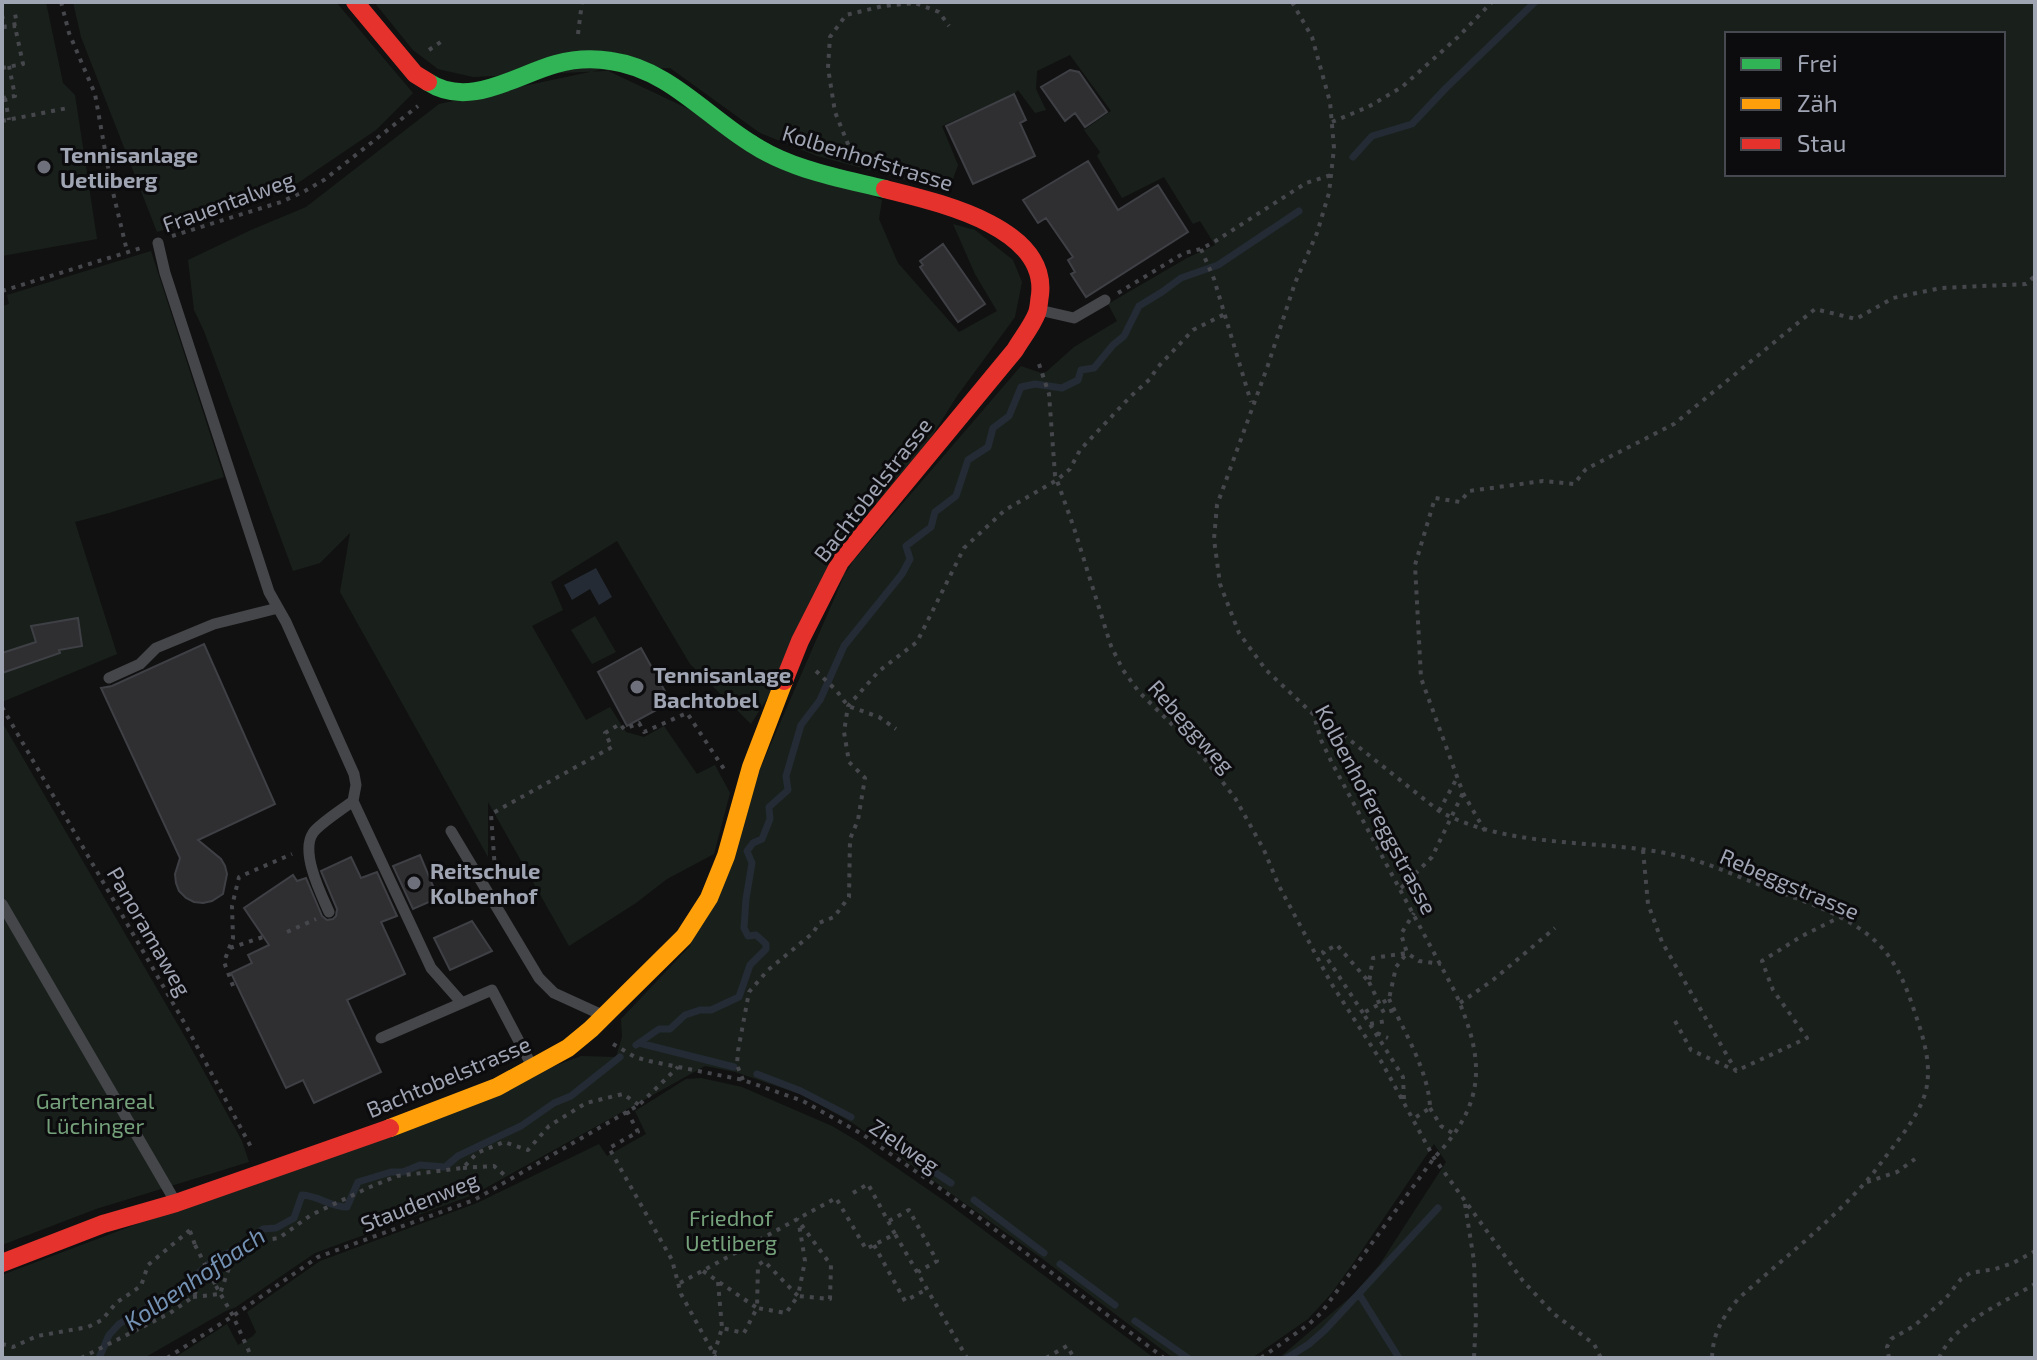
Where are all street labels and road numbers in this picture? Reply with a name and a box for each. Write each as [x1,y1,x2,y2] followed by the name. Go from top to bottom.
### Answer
[780,119,956,195] street label: Kolbenhofstrasse
[159,165,297,237] street label: Frauentalweg
[808,412,936,566] street label: Bachtobelstrasse
[1143,674,1241,778] street label: Rebeggweg
[1311,700,1443,918] street label: Kolbenhofereggstrasse
[1716,842,1864,924] street label: Rebeggstrasse
[103,862,197,1000] street label: Panoramaweg
[362,1030,534,1122] street label: Bachtobelstrasse
[865,1112,945,1178] street label: Zielweg
[356,1166,482,1236] street label: Staudenweg

